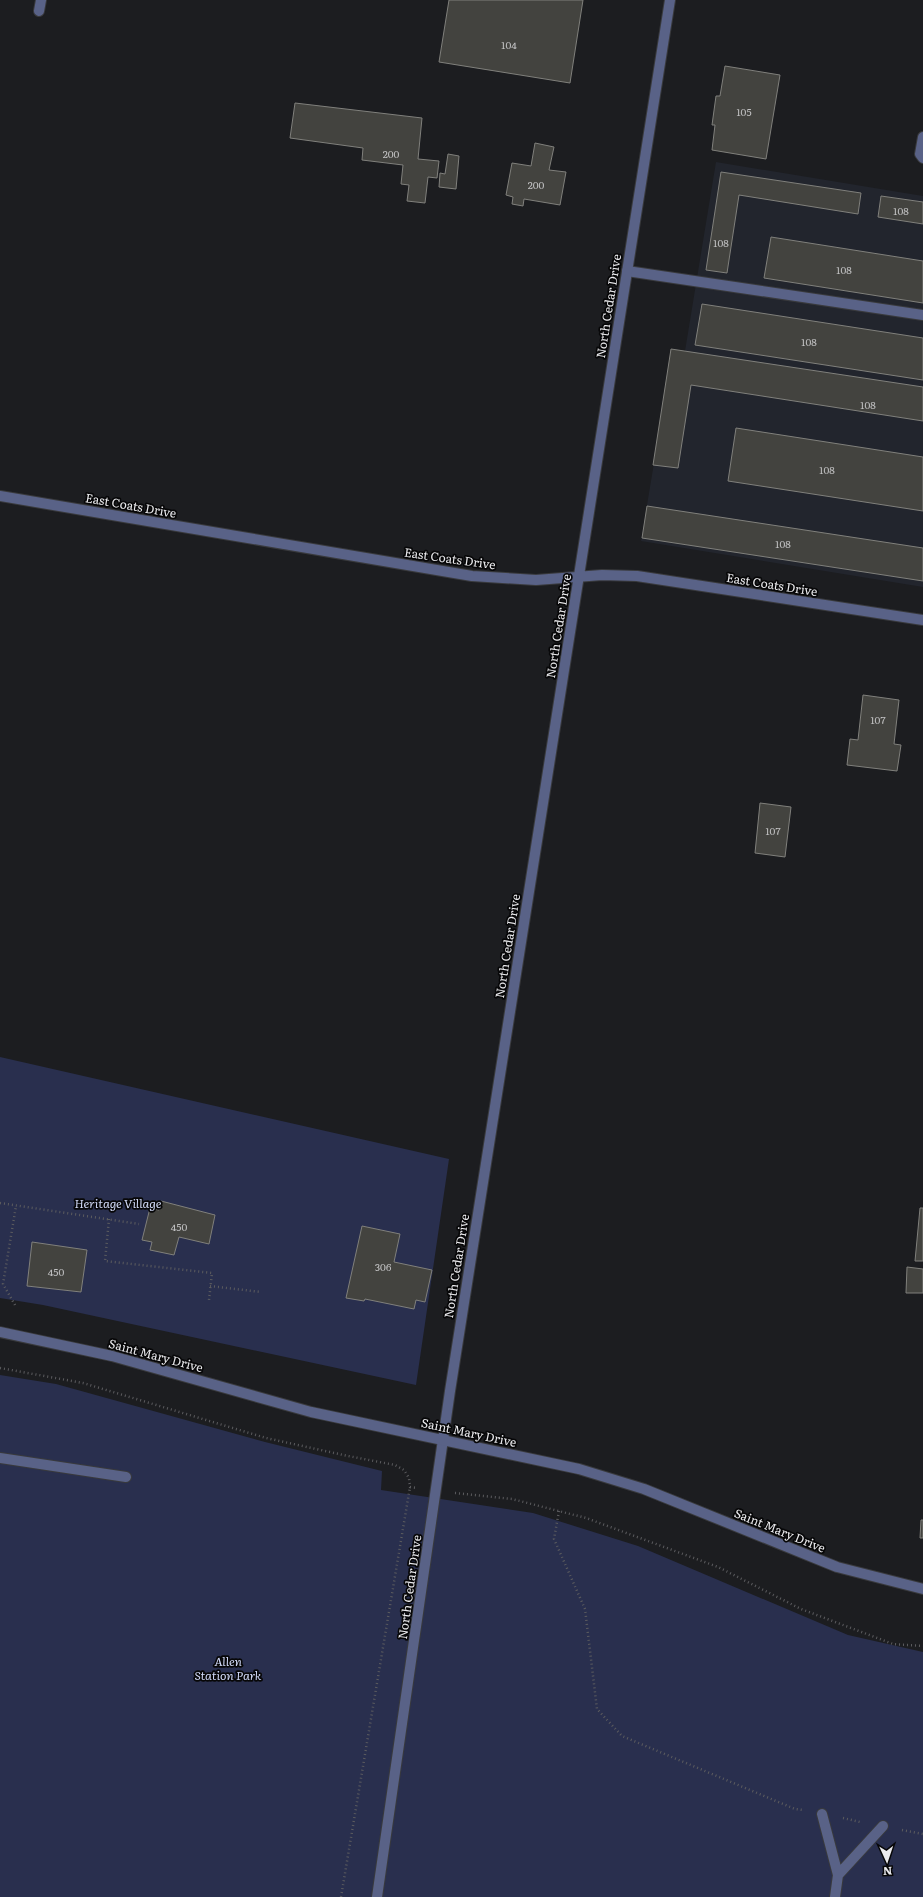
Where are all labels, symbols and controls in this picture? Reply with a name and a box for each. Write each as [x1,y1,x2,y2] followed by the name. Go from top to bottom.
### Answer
[501,37,517,52] house number: 104
[737,104,751,119] house number: 105
[383,146,400,161] house number: 200
[528,177,545,192] house number: 200
[893,203,909,218] house number: 108
[713,235,729,250] house number: 108
[591,253,625,359] street label: North Cedar Drive
[836,262,852,277] house number: 108
[801,334,817,349] house number: 108
[860,397,876,412] house number: 108
[819,462,835,477] house number: 108
[84,488,178,522] street label: East Coats Drive
[775,536,791,551] house number: 108
[403,543,497,573] street label: East Coats Drive
[725,568,819,600] street label: East Coats Drive
[541,573,575,679] street label: North Cedar Drive
[871,712,885,727] house number: 107
[766,823,780,838] house number: 107
[490,893,524,999] street label: North Cedar Drive
[75,1194,162,1212] park label: Heritage Village
[439,1213,473,1319] street label: North Cedar Drive
[171,1219,187,1234] house number: 450
[375,1259,392,1274] house number: 306
[48,1264,64,1279] house number: 450
[107,1334,205,1376] street label: Saint Mary Drive
[420,1413,518,1451] street label: Saint Mary Drive
[732,1503,828,1557] street label: Saint Mary Drive
[393,1534,425,1640] street label: North Cedar Drive
[195,1652,262,1684] park label: Allen Station Park
[867,1841,907,1881] north arrow
[883,1864,893,1880] text: N

